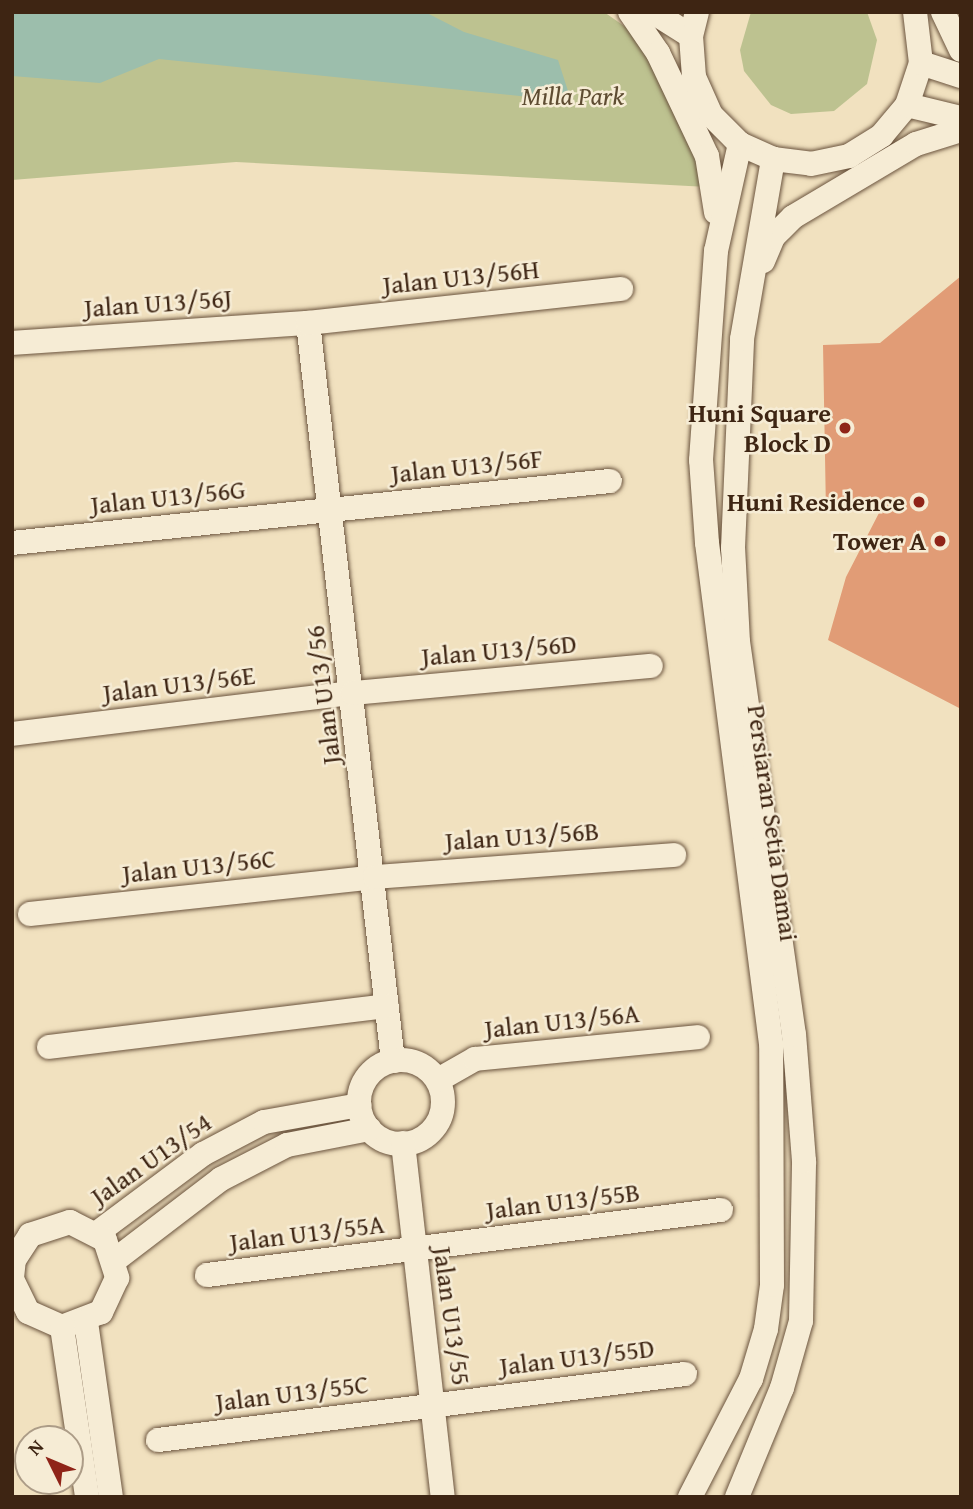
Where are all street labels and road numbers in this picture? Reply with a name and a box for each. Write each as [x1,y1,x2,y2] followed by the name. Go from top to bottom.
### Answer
[381,253,541,301] street label: Jalan U13/56H
[83,282,233,324] street label: Jalan U13/56J
[390,443,544,489] street label: Jalan U13/56F
[89,473,247,521] street label: Jalan U13/56G
[299,624,347,766] street label: Jalan U13/56
[420,628,578,672] street label: Jalan U13/56D
[101,659,257,709] street label: Jalan U13/56E
[741,703,805,943] street label: Persiaran Setia Damai
[444,815,600,857] street label: Jalan U13/56B
[121,842,277,890] street label: Jalan U13/56C
[483,997,641,1045] street label: Jalan U13/56A
[85,1106,217,1212] street label: Jalan U13/54
[484,1176,642,1226] street label: Jalan U13/55B
[228,1208,386,1258] street label: Jalan U13/55A
[427,1245,477,1387] street label: Jalan U13/55
[498,1332,656,1382] street label: Jalan U13/55D
[214,1368,370,1418] street label: Jalan U13/55C

